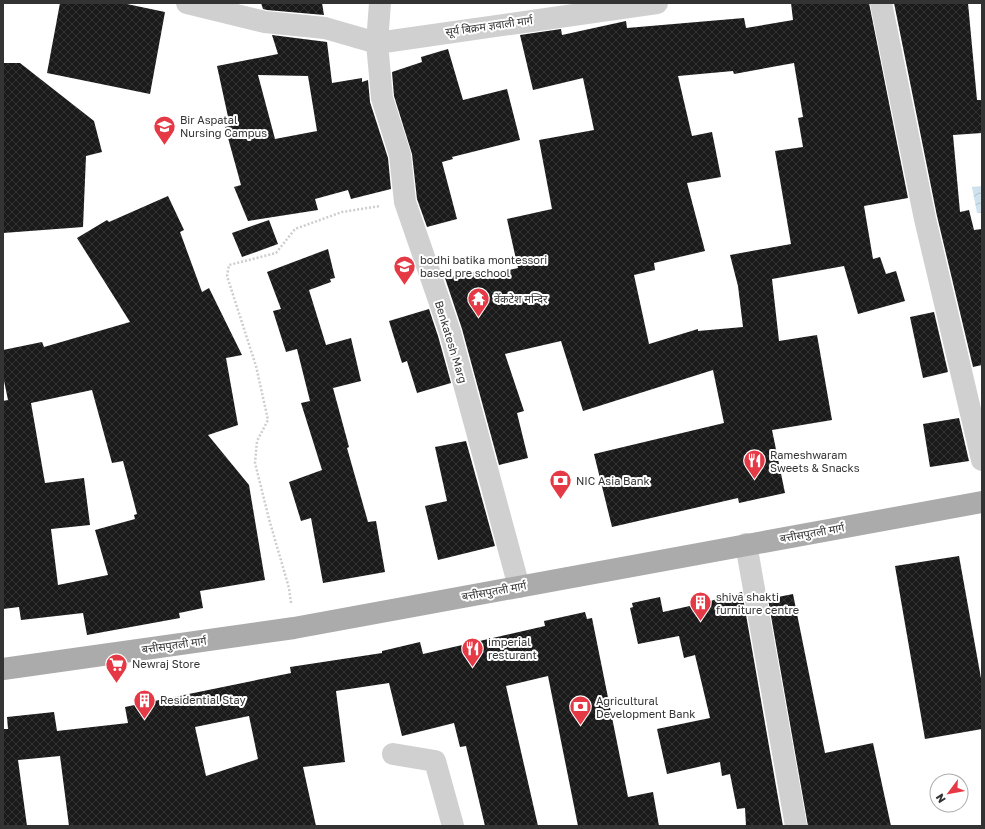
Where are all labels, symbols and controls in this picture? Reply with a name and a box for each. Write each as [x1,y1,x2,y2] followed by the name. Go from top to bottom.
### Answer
[444,13,535,40] street label: सूर्य बिक्रम ज्ञवाली मार्ग
[151,113,177,146] school or university icon: Bir Aspatal Nursing Campus
[180,113,267,139] place label: Bir Aspatal Nursing Campus
[392,253,418,286] school or university icon: bodhi batika montessori based pre school
[420,253,547,279] place label: bodhi batika montessori based pre school
[465,286,491,319] temple icon: वेंकटेश मन्दिर
[494,292,548,305] place label: वेंकटेश मन्दिर
[433,299,470,385] street label: Benkatesh Marg
[742,448,768,481] restaurant icon: Rameshwaram Sweets & Snacks
[770,448,860,474] place label: Rameshwaram Sweets & Snacks
[547,468,573,501] bank icon: NIC Asia Bank
[576,474,650,487] place label: NIC Asia Bank
[779,520,846,546] street label: बत्तीसपुतली मार्ग
[461,578,528,604] street label: बत्तीसपुतली मार्ग
[687,590,713,623] building icon: shiva shakti furniture centre
[716,590,799,616] place label: shiva shakti furniture centre
[141,633,208,656] street label: बत्तीसपुतली मार्ग
[459,635,485,668] restaurant icon: imperial resturant
[488,635,537,661] place label: imperial resturant
[104,651,130,684] supermarket icon: Newraj Store
[132,657,200,670] place label: Newraj Store
[131,687,157,720] building icon: Residential Stay
[160,693,246,706] place label: Residential Stay
[568,694,594,727] bank icon: Agricultural Development Bank
[596,694,695,720] place label: Agricultural Development Bank
[929,773,969,813] north arrow
[932,792,948,806] text: N

